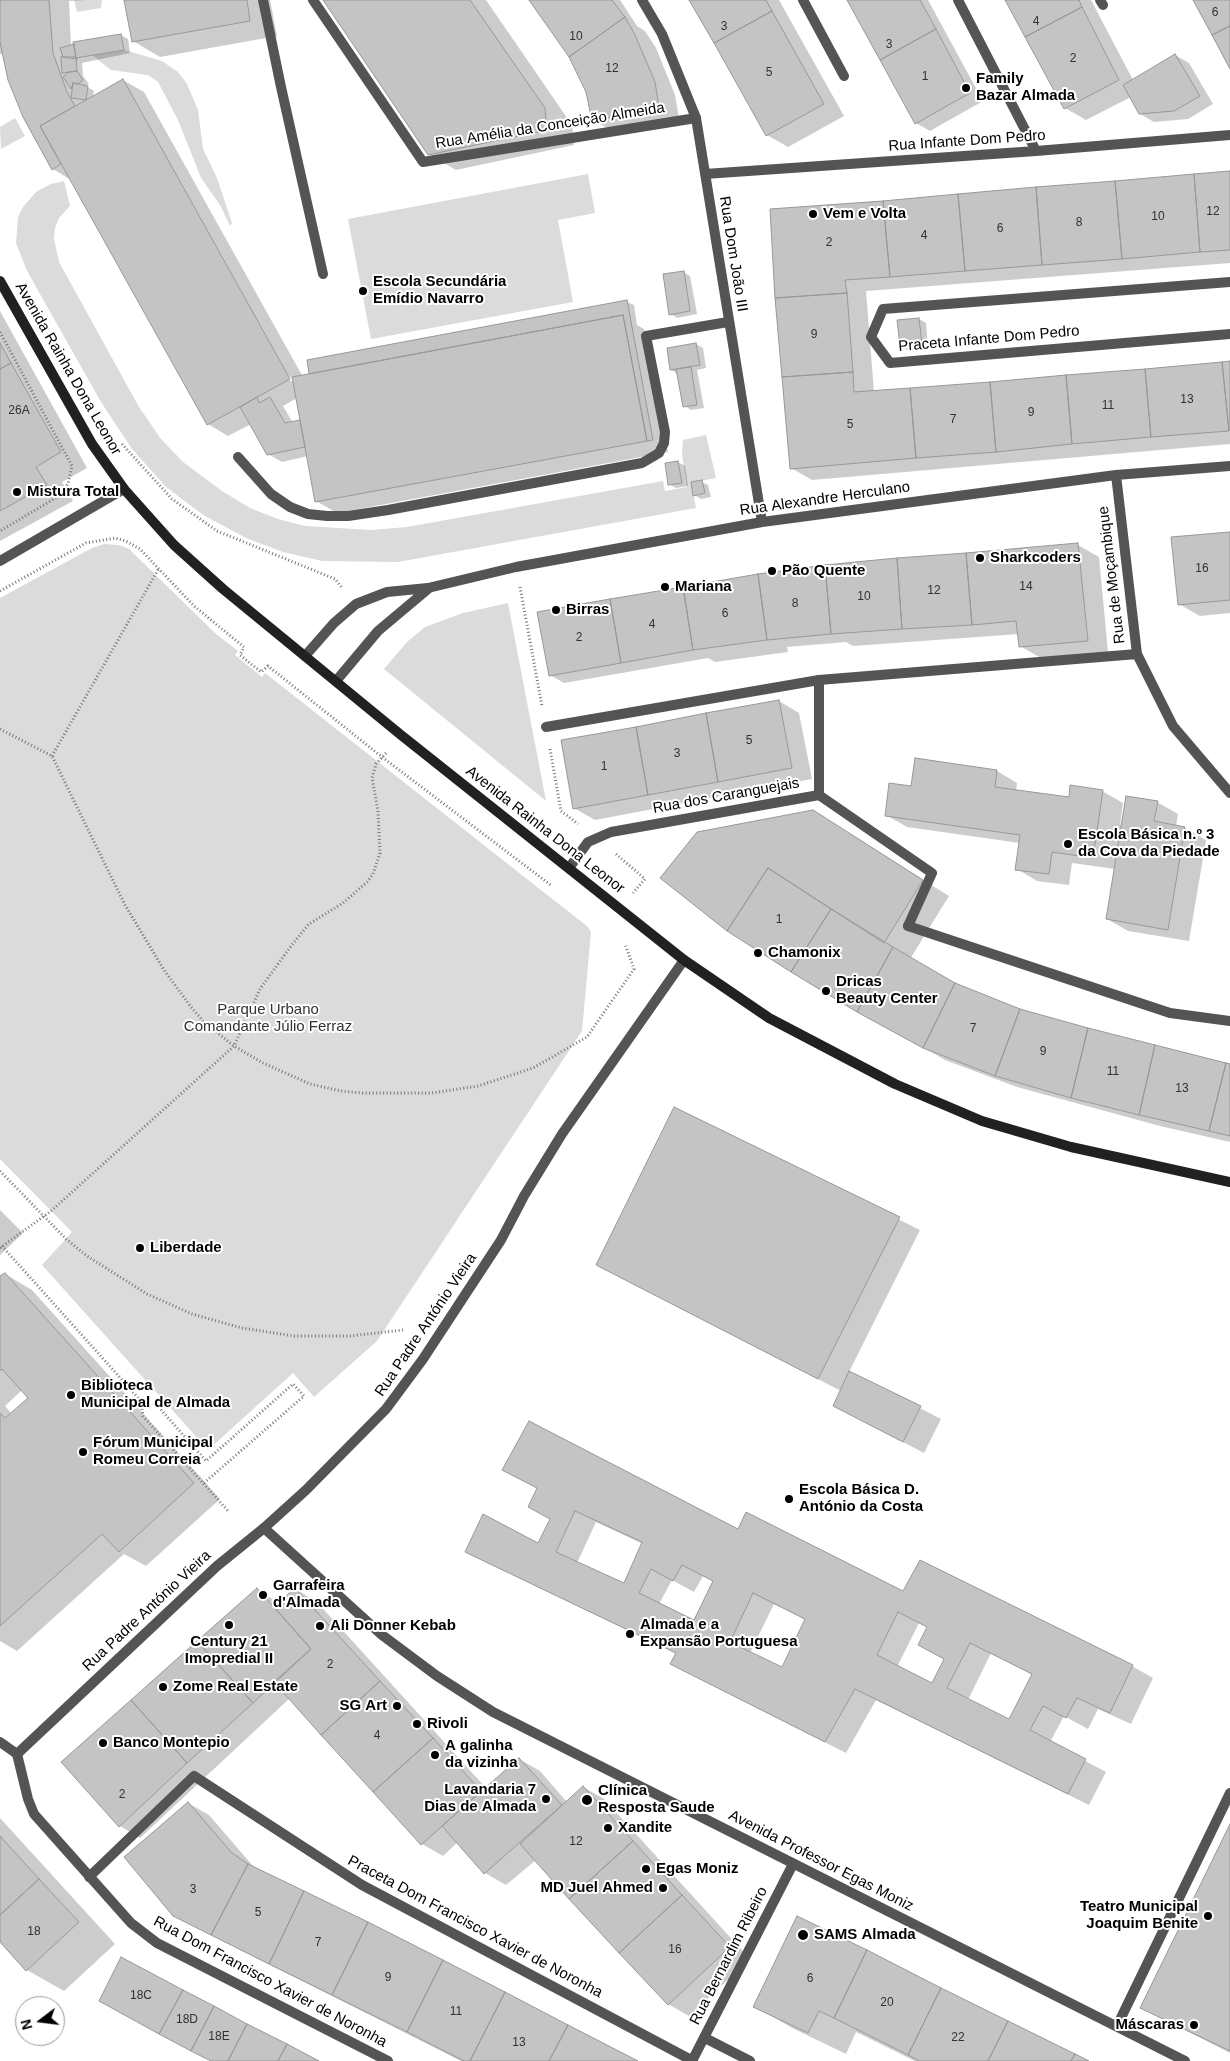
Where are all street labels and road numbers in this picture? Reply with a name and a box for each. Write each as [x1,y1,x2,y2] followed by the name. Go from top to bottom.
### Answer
[434,99,666,153] street label: Rua Amélia da Conceição Almeida
[888,127,1046,155] street label: Rua Infante Dom Pedro
[715,195,751,313] street label: Rua Dom João III
[11,279,125,459] street label: Avenida Rainha Dona Leonor
[898,322,1080,356] street label: Praceta Infante Dom Pedro
[739,478,911,520] street label: Rua Alexandre Herculano
[1095,505,1129,645] street label: Rua de Moçambique
[462,762,628,898] street label: Avenida Rainha Dona Leonor
[651,774,801,818] street label: Rua dos Caranguejais
[371,1250,481,1400] street label: Rua Padre António Vieira
[79,1547,215,1675] street label: Rua Padre António Vieira
[726,1806,916,1916] street label: Avenida Professor Egas Moniz
[345,1852,605,2002] street label: Praceta Dom Francisco Xavier de Noronha
[686,1884,772,2028] street label: Rua Bernardim Ribeiro
[150,1913,390,2051] street label: Rua Dom Francisco Xavier de Noronha

